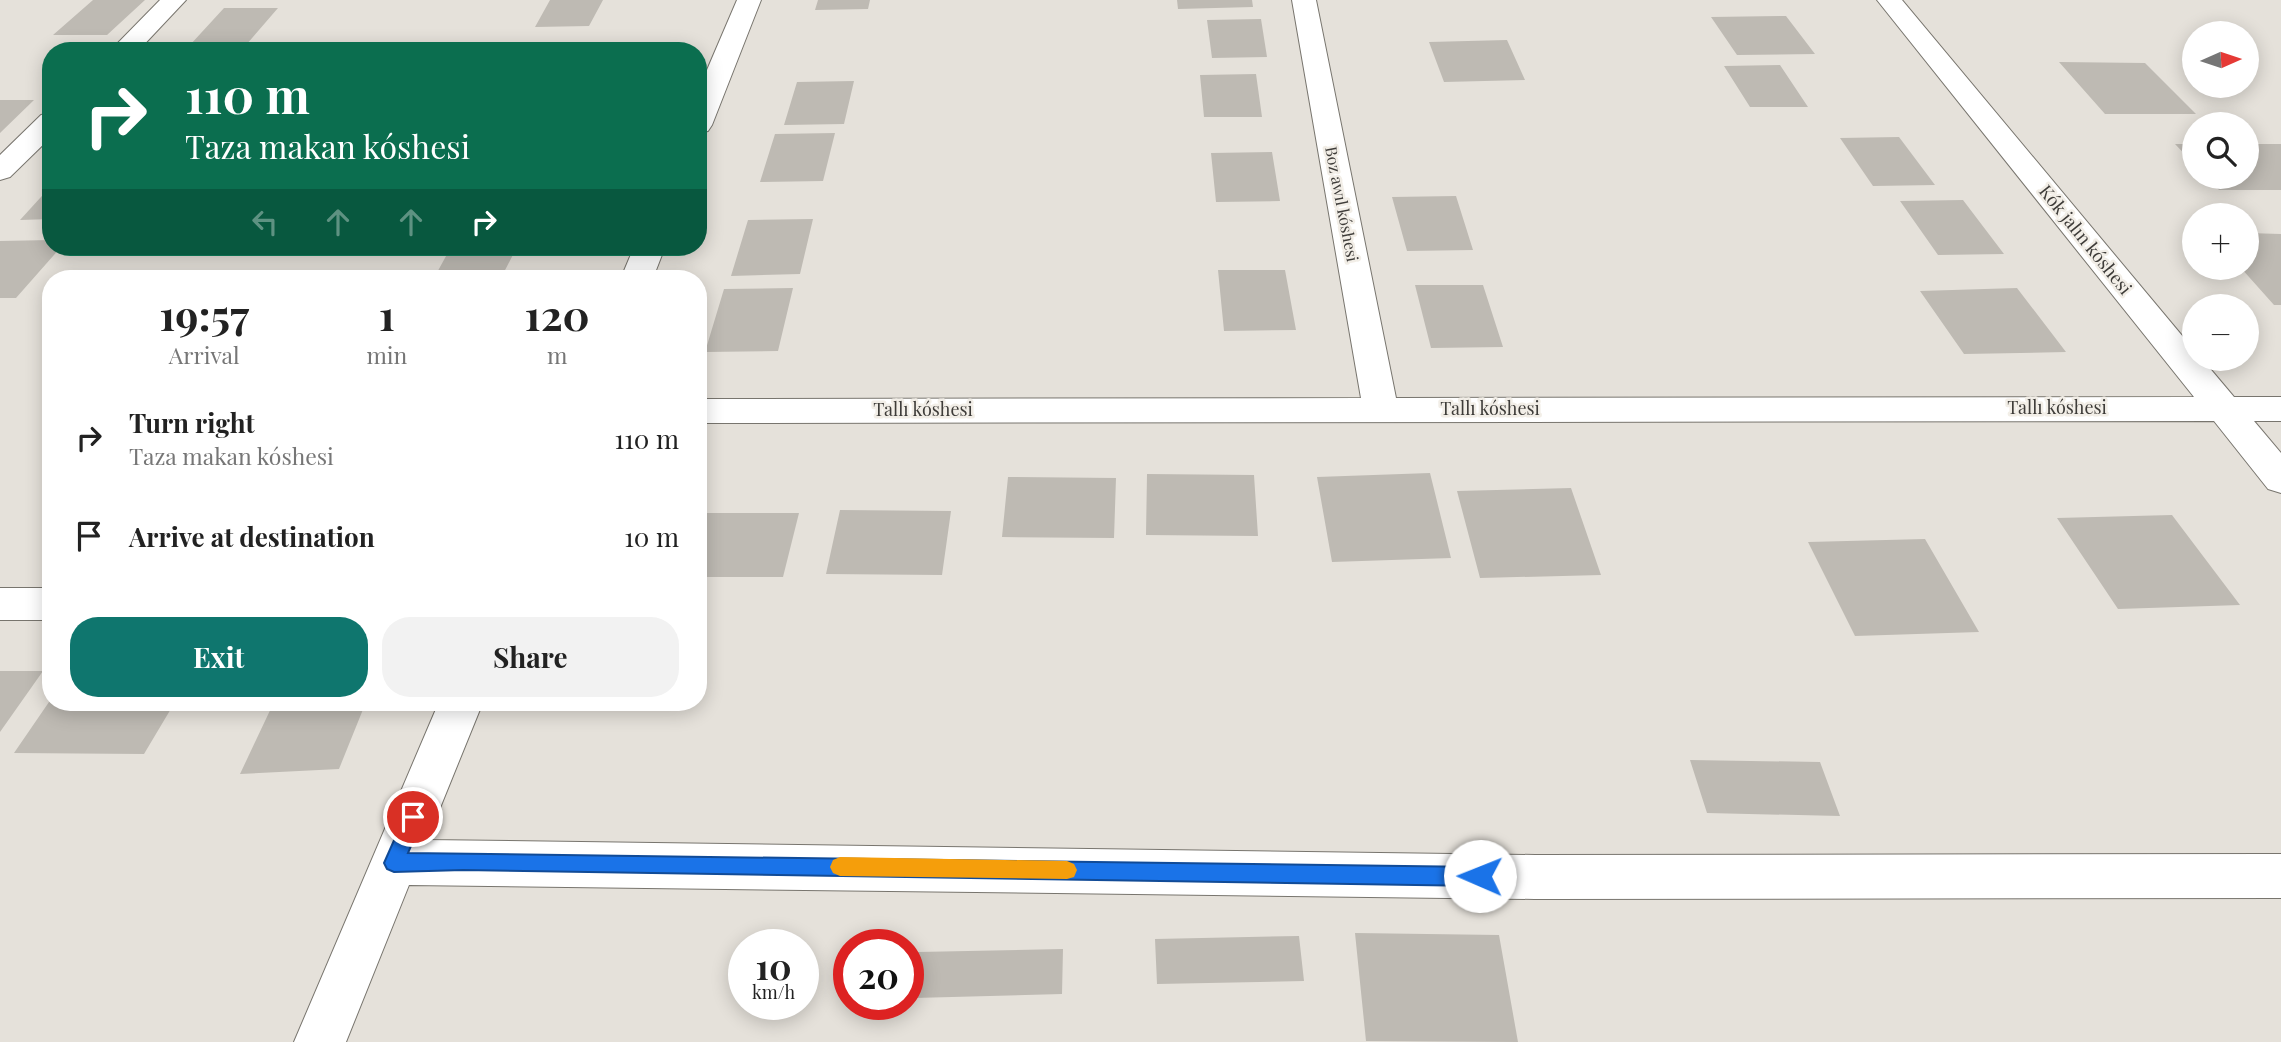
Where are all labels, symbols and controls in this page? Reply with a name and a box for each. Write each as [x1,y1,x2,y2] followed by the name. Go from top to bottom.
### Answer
[2182,21,2259,98] north arrow
[2182,21,2259,371] map controls
[185,61,310,126] text: 110 m
[70,70,161,161] icon: right
[2182,112,2259,189] button: search
[185,124,470,167] text: Taza makan kóshesi
[1321,145,1364,264] street label: Boz awıl kóshesi
[2034,179,2138,299] street label: Kók jalın kóshesi
[246,203,284,241] icon: left
[319,203,357,241] icon: ahead
[392,203,430,241] icon: ahead
[465,203,503,241] icon: right
[2182,203,2259,280] button: +
[159,286,249,342] text: 19:57
[379,286,395,342] text: 1
[525,286,590,342] text: 120
[2182,294,2259,371] button: −
[169,339,240,370] text: Arrival
[366,339,407,370] text: min
[547,339,567,370] text: m
[2007,395,2107,419] street label: Tallı kóshesi
[1440,396,1540,420] street label: Tallı kóshesi
[873,397,973,421] street label: Tallı kóshesi
[129,405,255,440] text: Turn right
[70,419,108,457] icon: right
[615,421,679,456] text: 110 m
[129,440,334,471] text: Taza makan kóshesi
[70,517,108,555] icon: arrive
[129,519,375,554] text: Arrive at destination
[624,519,679,554] text: 10 m
[70,617,368,697] button: Exit
[382,617,679,697] button: Share
[383,787,443,847] pin
[394,798,432,836] icon: arrive
[1443,839,1517,913] position arrow
[833,929,924,1020] speed limit sign: 20
[756,942,791,989] text: 10
[752,980,795,1004] text: km/h

